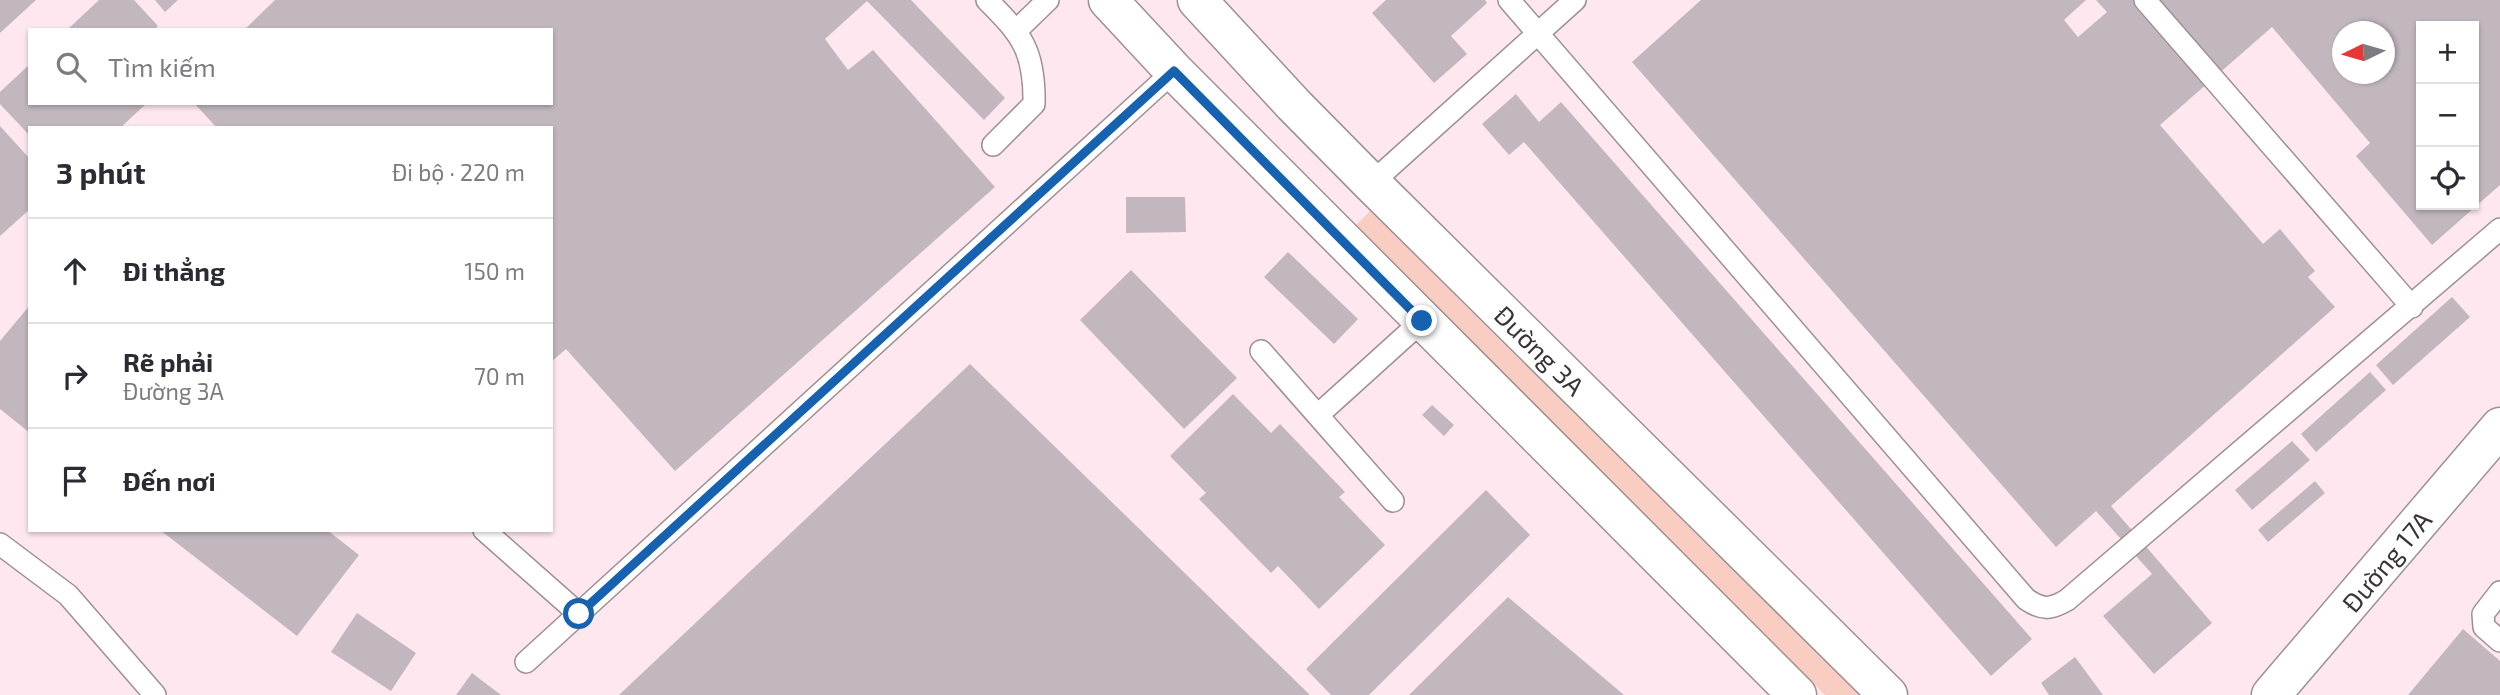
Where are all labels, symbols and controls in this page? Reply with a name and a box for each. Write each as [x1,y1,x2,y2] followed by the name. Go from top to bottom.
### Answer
[2332,21,2395,84] north arrow
[2416,21,2479,210] map controls
[2416,21,2479,84] button: +
[28,28,553,105] search box
[52,48,90,86] icon: search
[108,51,216,82] text: Tìm kiếm
[2416,84,2479,147] button: −
[2416,147,2479,210] button: locate
[56,154,146,190] text: 3 phút
[392,158,525,186] text: Đi bộ · 220 m
[56,252,94,290] icon: ahead
[123,255,225,286] text: Đi thẳng
[464,257,525,285] text: 150 m
[1489,299,1591,401] street label: Đường 3A
[1406,305,1437,336] route end
[123,346,213,377] text: Rẽ phải
[56,357,94,395] icon: right
[474,362,525,390] text: 70 m
[123,377,224,405] text: Đường 3A
[56,462,94,500] icon: arrive
[123,465,216,496] text: Đến nơi
[2335,504,2437,618] street label: Đường 17A
[563,598,594,629] route start

